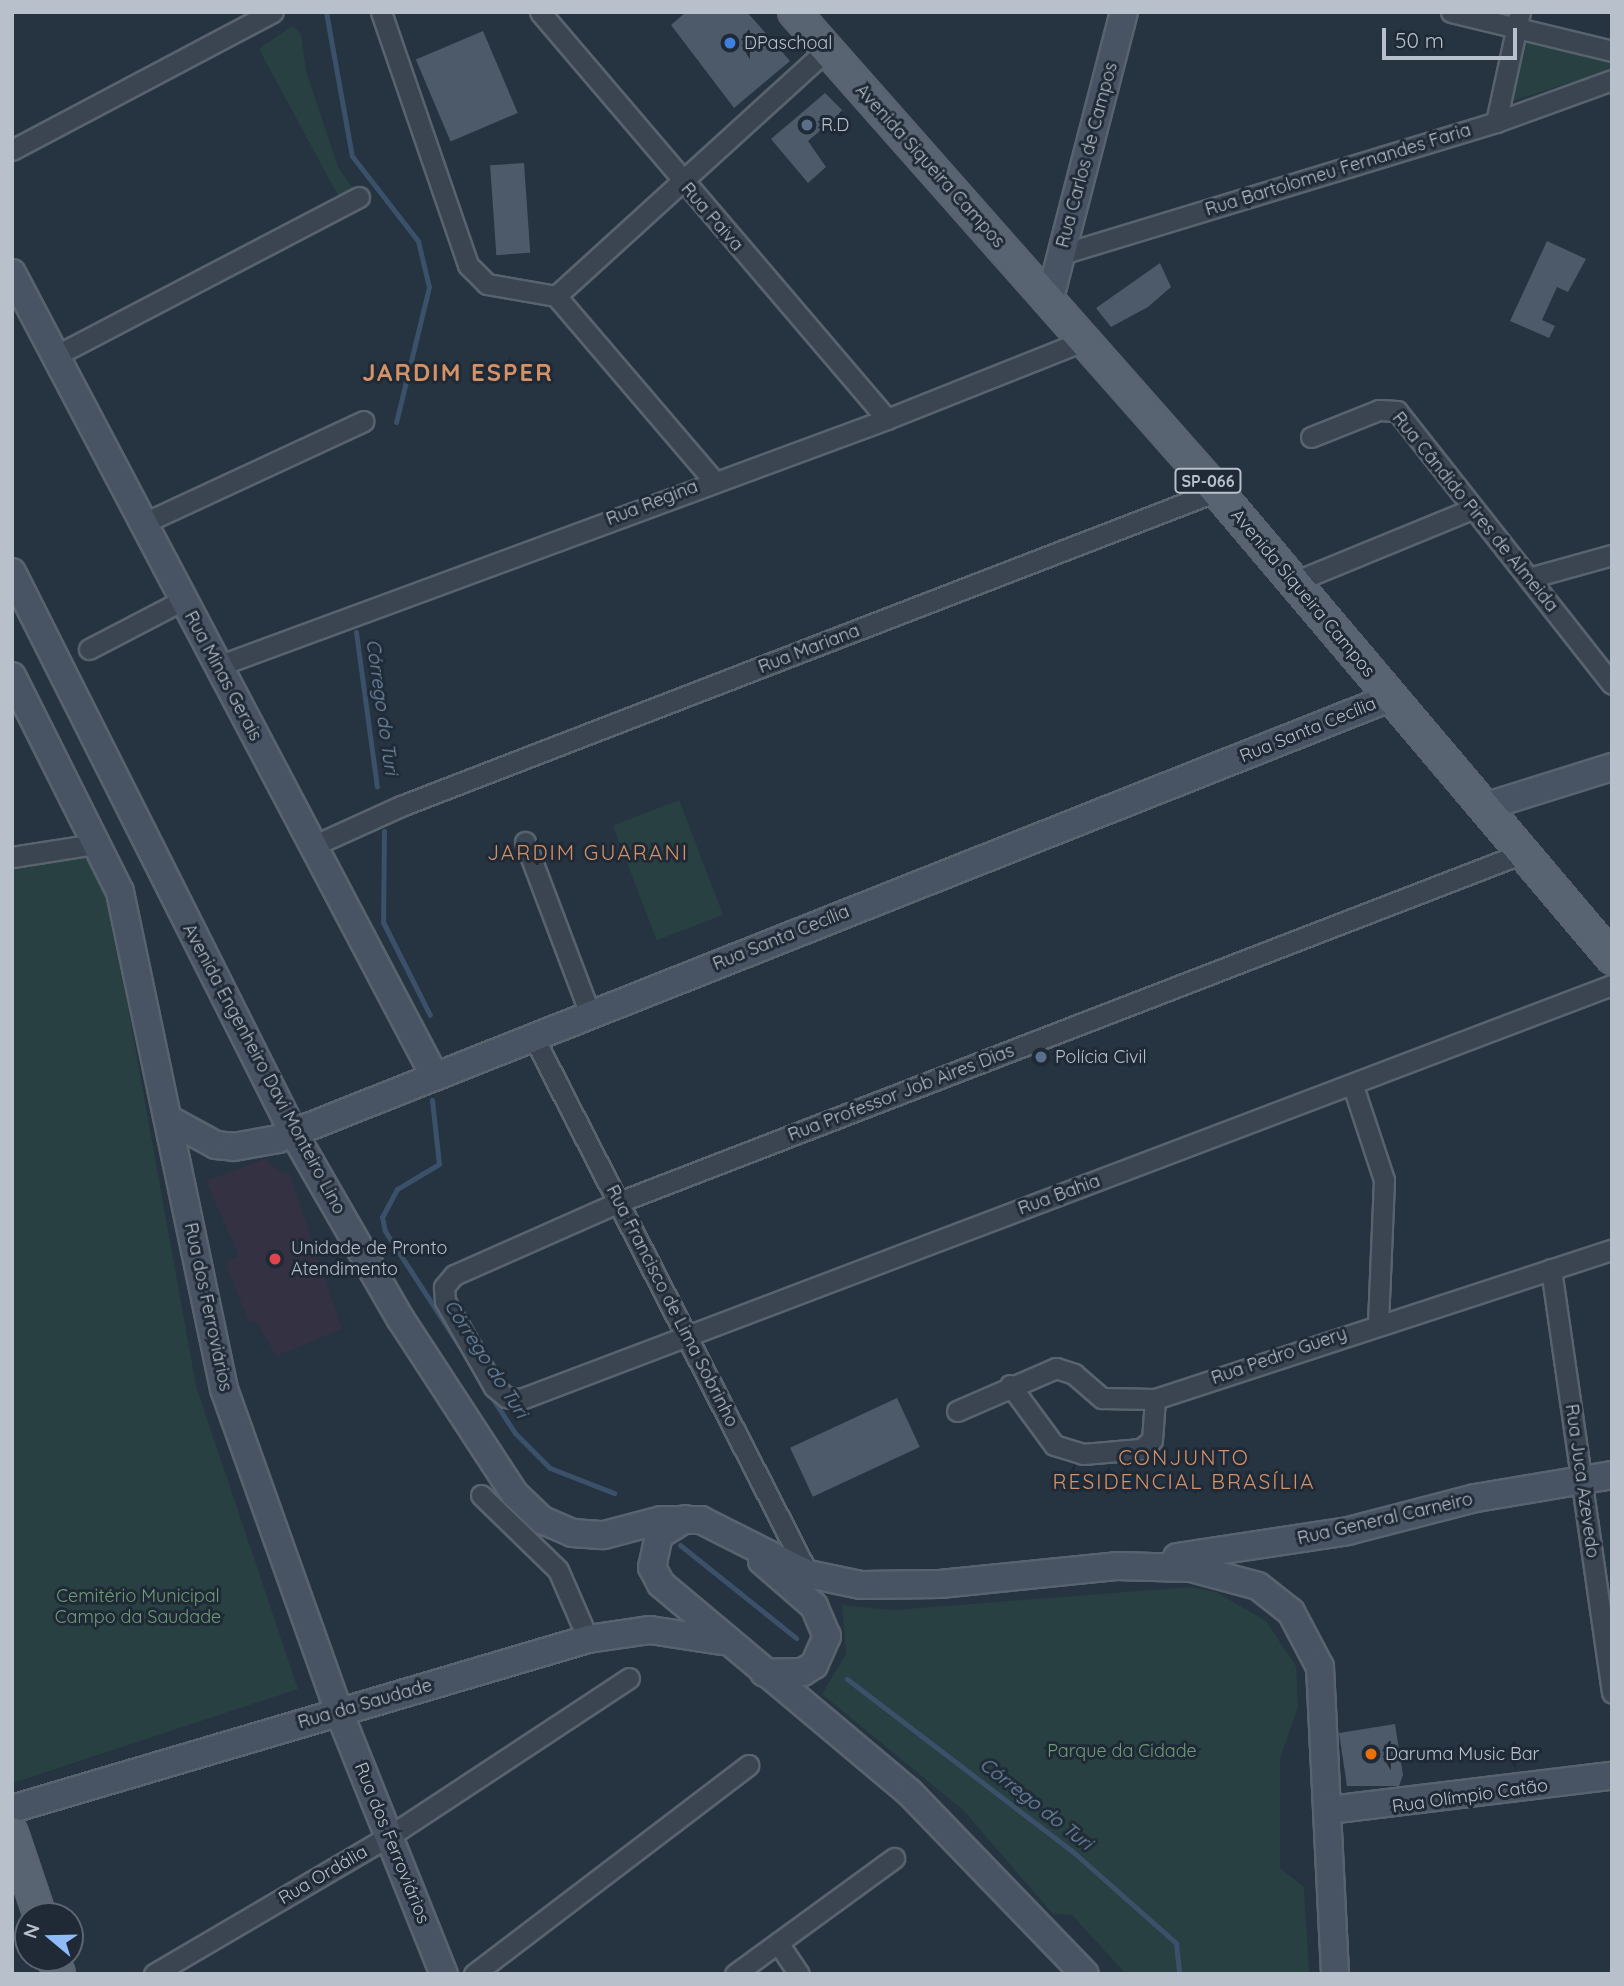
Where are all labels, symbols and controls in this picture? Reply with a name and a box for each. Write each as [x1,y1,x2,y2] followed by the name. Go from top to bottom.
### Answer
[1386,14,1521,58] scale bar
[1395,27,1444,53] text: 50 m
[744,32,832,54] place label: DPaschoal
[722,35,738,51] marker: DPaschoal
[1052,60,1122,250] street label: Rua Carlos de Campos
[851,80,1009,252] street label: Avenida Siqueira Campos
[821,114,849,136] place label: R.D
[799,117,815,133] marker: R.D
[1203,119,1473,221] street label: Rua Bartolomeu Fernandes Faria
[676,178,748,256] street label: Rua Paiva
[364,359,552,387] district label: JARDIM ESPER
[1388,408,1562,616] street label: Rua Cândido Pires de Almeida
[1173,468,1243,494] road number: SP-066
[603,476,701,530] street label: Rua Regina
[1226,505,1380,681] street label: Avenida Siqueira Campos
[180,607,266,745] street label: Rua Minas Gerais
[755,620,863,678] street label: Rua Mariana
[361,638,403,776] water label: Córrego do Turi
[1237,693,1379,767] street label: Rua Santa Cecília
[489,839,687,865] district label: JARDIM GUARANI
[710,901,852,975] street label: Rua Santa Cecília
[178,920,350,1218] street label: Avenida Engenheiro Davi Monteiro Lino
[785,1040,1017,1146] street label: Rua Professor Job Aires Dias
[1055,1046,1147,1068] place label: Polícia Civil
[1033,1049,1049,1065] marker: Polícia Civil
[1015,1170,1103,1220] street label: Rua Bahia
[601,1181,743,1431] street label: Rua Francisco de Lima Sobrinho
[180,1221,236,1393] street label: Rua dos Ferroviários
[291,1238,447,1280] place label: Unidade de Pronto Atendimento
[265,1249,285,1269] marker: Unidade de Pronto Atendimento
[439,1296,533,1422] water label: Córrego do Turi
[1208,1323,1350,1389] street label: Rua Pedro Guery
[1561,1403,1603,1559] street label: Rua Juca Azevedo
[1055,1444,1313,1494] district label: CONJUNTO RESIDENCIAL BRASÍLIA
[1295,1488,1475,1550] street label: Rua General Carneiro
[55,1586,221,1628] park label: Cemitério Municipal Campo da Saudade
[295,1675,435,1733] street label: Rua da Saudade
[1047,1740,1197,1762] park label: Parque da Cidade
[1385,1743,1539,1765] place label: Daruma Music Bar
[1363,1746,1379,1762] marker: Daruma Music Bar
[975,1753,1097,1855] water label: Córrego do Turi
[350,1759,434,1927] street label: Rua dos Ferroviários
[1391,1774,1549,1818] street label: Rua Olímpio Catão
[275,1841,371,1909] street label: Rua Ordália
[14,1902,84,1972] north arrow
[17,1920,45,1941] text: N

